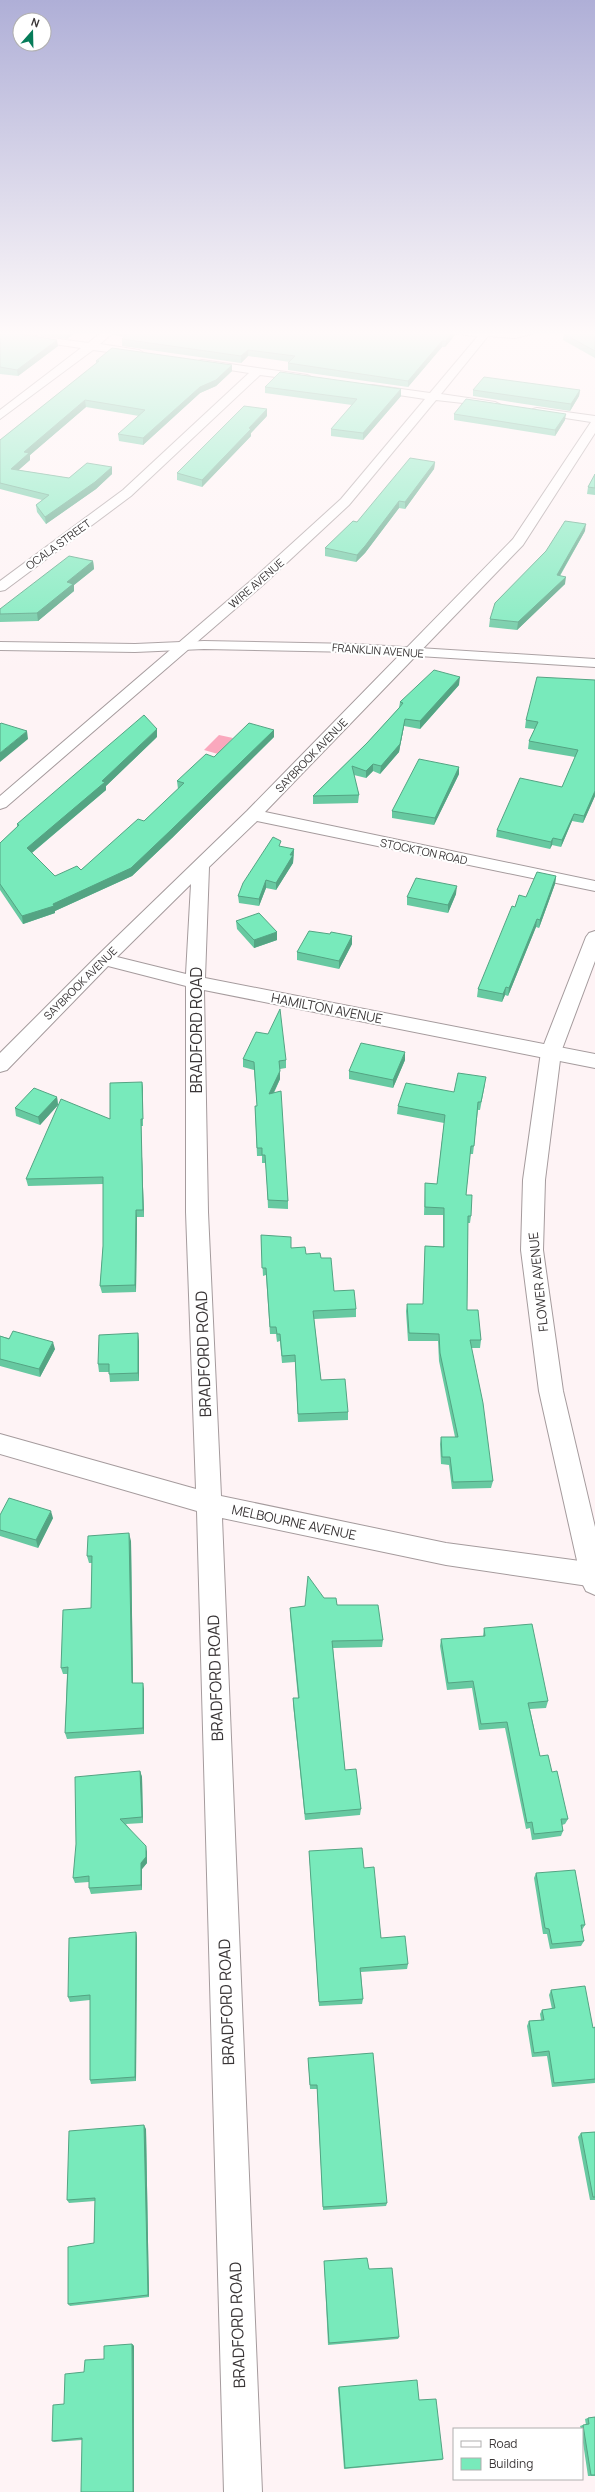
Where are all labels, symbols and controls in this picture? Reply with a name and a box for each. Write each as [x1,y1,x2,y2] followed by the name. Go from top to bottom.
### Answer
[12,12,52,52] north arrow
[29,14,42,31] text: N
[23,515,94,573] street label: OCALA STREET
[225,555,287,611] street label: WIRE AVENUE
[332,639,424,661] street label: FRANKLIN AVENUE
[272,715,350,795] street label: SAYBROOK AVENUE
[379,834,469,868] street label: STOCKTON ROAD
[40,943,120,1023] street label: SAYBROOK AVENUE
[185,966,207,1093] street label: BRADFORD ROAD
[270,988,384,1028] street label: HAMILTON AVENUE
[524,1231,552,1333] street label: FLOWER AVENUE
[190,1290,216,1418] street label: BRADFORD ROAD
[230,1500,358,1544] street label: MELBOURNE AVENUE
[202,1614,228,1742] street label: BRADFORD ROAD
[213,1938,239,2066] street label: BRADFORD ROAD
[224,2261,250,2389] street label: BRADFORD ROAD
[453,2428,583,2480] legend
[489,2435,517,2452] text: Road
[489,2455,533,2472] text: Building

